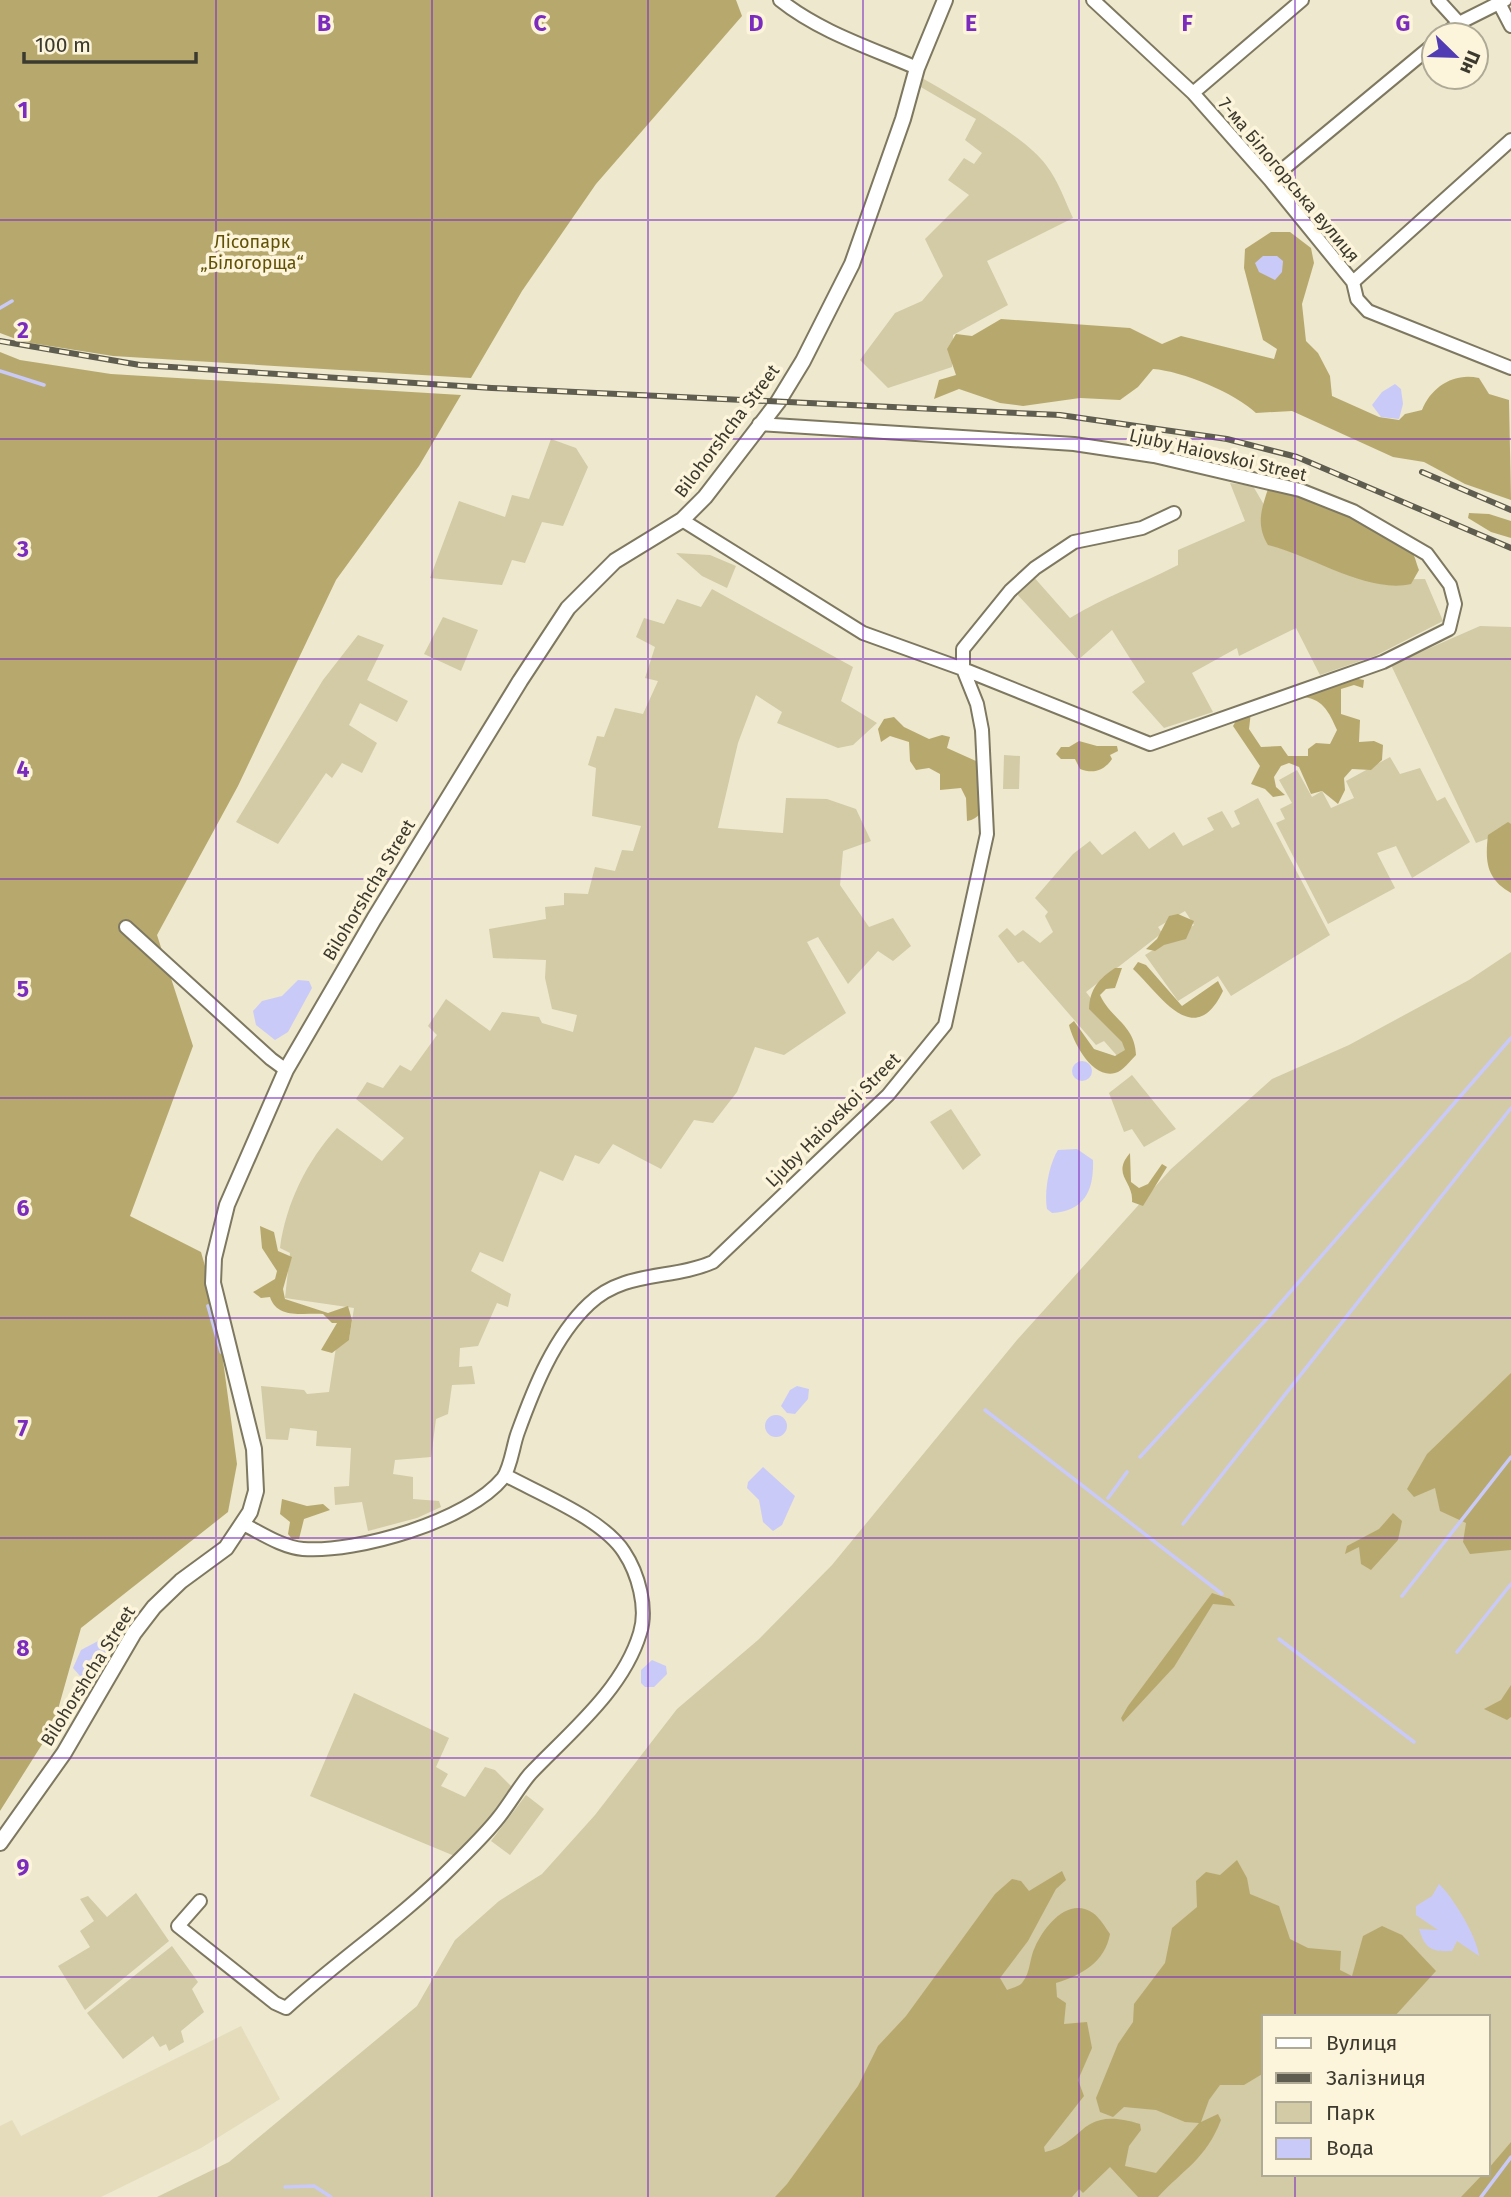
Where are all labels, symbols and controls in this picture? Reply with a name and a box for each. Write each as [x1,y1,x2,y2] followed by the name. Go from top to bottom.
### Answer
[317,9,331,37] text: B
[533,9,547,37] text: C
[749,9,764,37] text: D
[965,9,977,37] text: E
[1181,9,1193,37] text: F
[1396,9,1410,37] text: G
[24,21,196,65] scale bar
[1420,21,1490,91] north arrow
[35,32,91,58] text: 100 m
[1455,47,1485,78] text: Пн
[1214,93,1364,267] street label: 7-ма Білогорська вулиця
[18,96,28,124] text: 1
[200,231,304,274] park label: Лісопарк „Білогорща“
[17,316,29,344] text: 2
[670,360,785,502] street label: Bilohorshcha Street
[1127,424,1309,486] street label: Ljuby Haiovskoi Street
[16,535,29,563] text: 3
[17,755,30,783] text: 4
[318,815,420,965] street label: Bilohorshcha Street
[17,975,29,1003] text: 5
[761,1048,905,1192] street label: Ljuby Haiovskoi Street
[17,1194,30,1222] text: 6
[18,1414,29,1442] text: 7
[36,1602,140,1750] street label: Bilohorshcha Street
[16,1634,30,1662] text: 8
[17,1853,30,1881] text: 9
[1262,2015,1490,2176] legend
[1326,2030,1397,2056] text: Вулиця
[1326,2065,1426,2091] text: Залізниця
[1326,2100,1375,2126] text: Парк
[1326,2135,1374,2161] text: Вода

